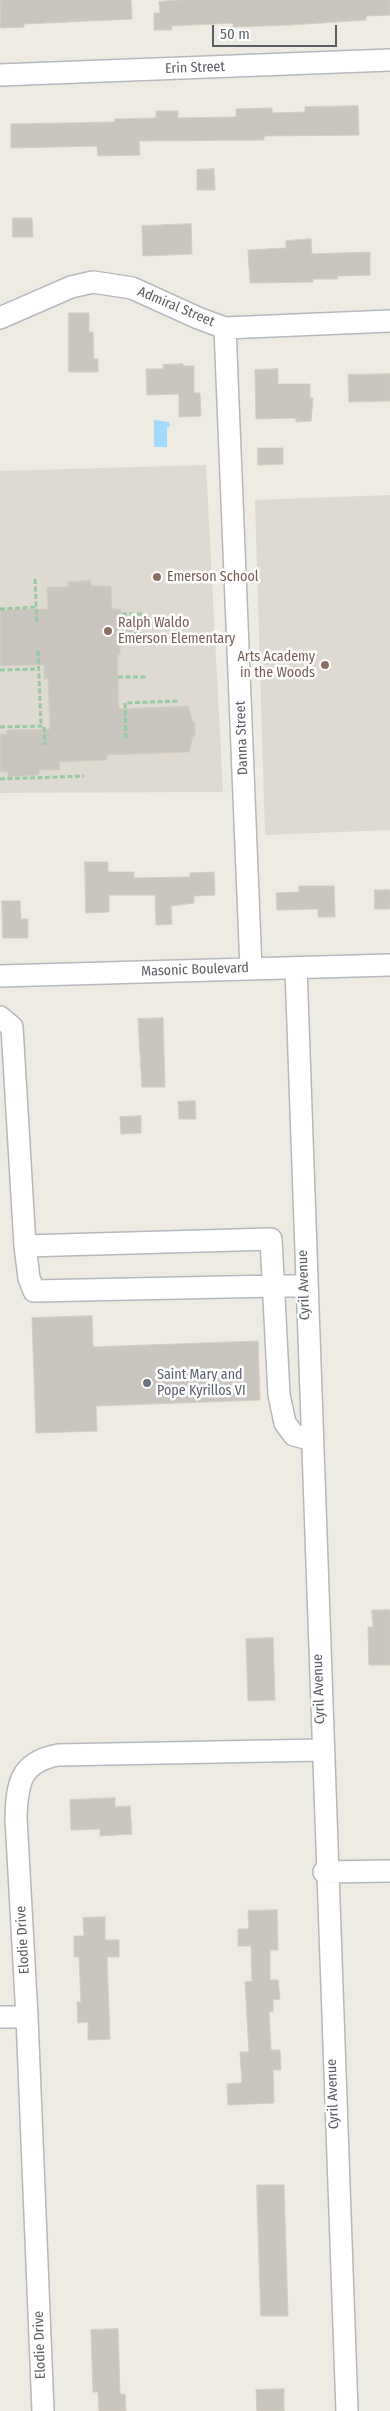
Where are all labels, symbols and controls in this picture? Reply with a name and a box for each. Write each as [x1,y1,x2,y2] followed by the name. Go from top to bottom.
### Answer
[215,15,340,47] scale bar
[220,25,250,43] text: 50 m
[165,59,225,77] street label: Erin Street
[135,283,217,331] street label: Admiral Street
[167,569,259,585] place label: Emerson School
[151,571,163,583] marker: Emerson School
[118,615,235,648] place label: Ralph Waldo Emerson Elementary
[102,625,114,637] marker: Ralph Waldo Emerson Elementary
[237,649,315,682] place label: Arts Academy in the Woods
[319,659,331,671] marker: Arts Academy in the Woods
[232,701,252,775] street label: Danna Street
[141,960,249,980] street label: Masonic Boulevard
[294,1250,314,1320] street label: Cyril Avenue
[157,1367,246,1400] place label: Saint Mary and Pope Kyrillos VI
[141,1377,153,1389] marker: Saint Mary and Pope Kyrillos VI
[309,1654,329,1724] street label: Cyril Avenue
[13,1905,33,1975] street label: Elodie Drive
[323,2059,343,2129] street label: Cyril Avenue
[30,2311,50,2379] street label: Elodie Drive

